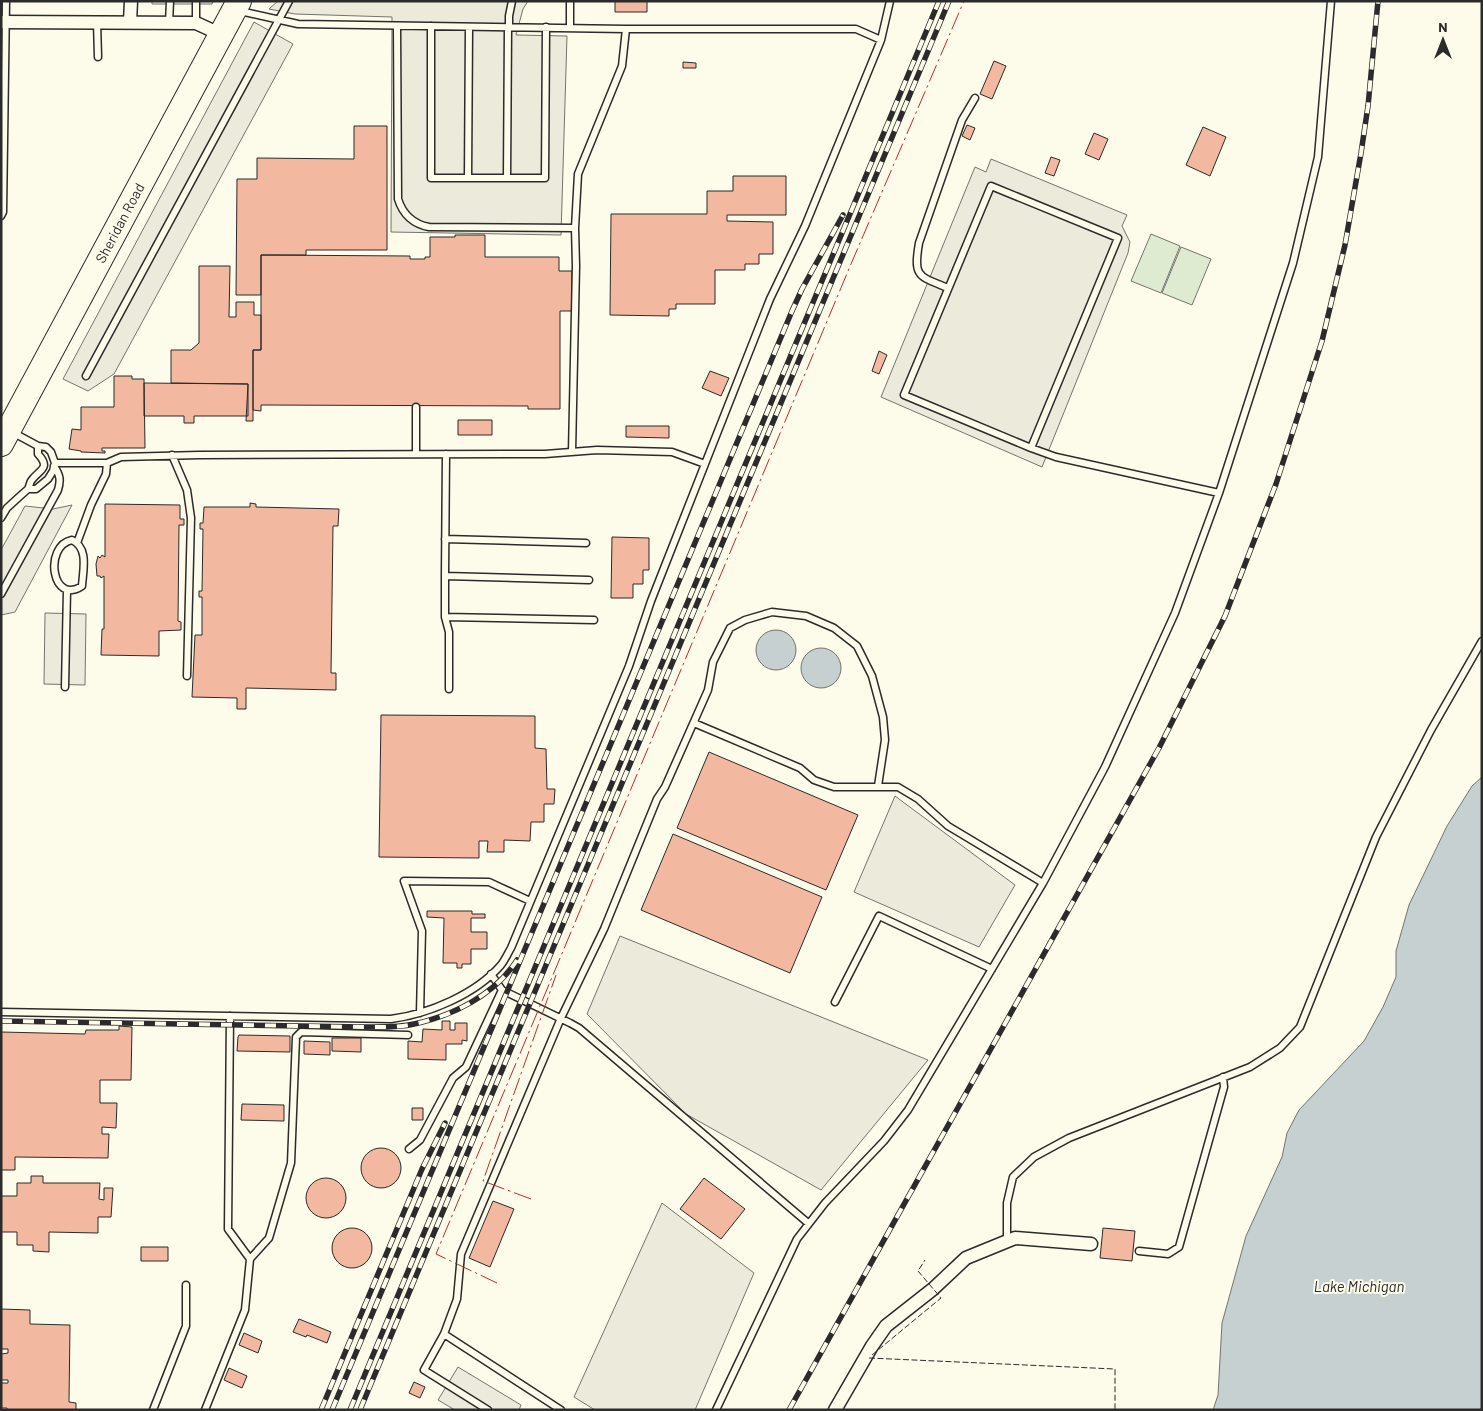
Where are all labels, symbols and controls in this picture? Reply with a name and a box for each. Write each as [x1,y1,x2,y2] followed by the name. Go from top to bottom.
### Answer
[1418,15,1468,65] north arrow
[1438,18,1448,35] text: N
[91,180,148,266] street label: Sheridan Road
[1314,1277,1405,1295] water label: Lake Michigan

